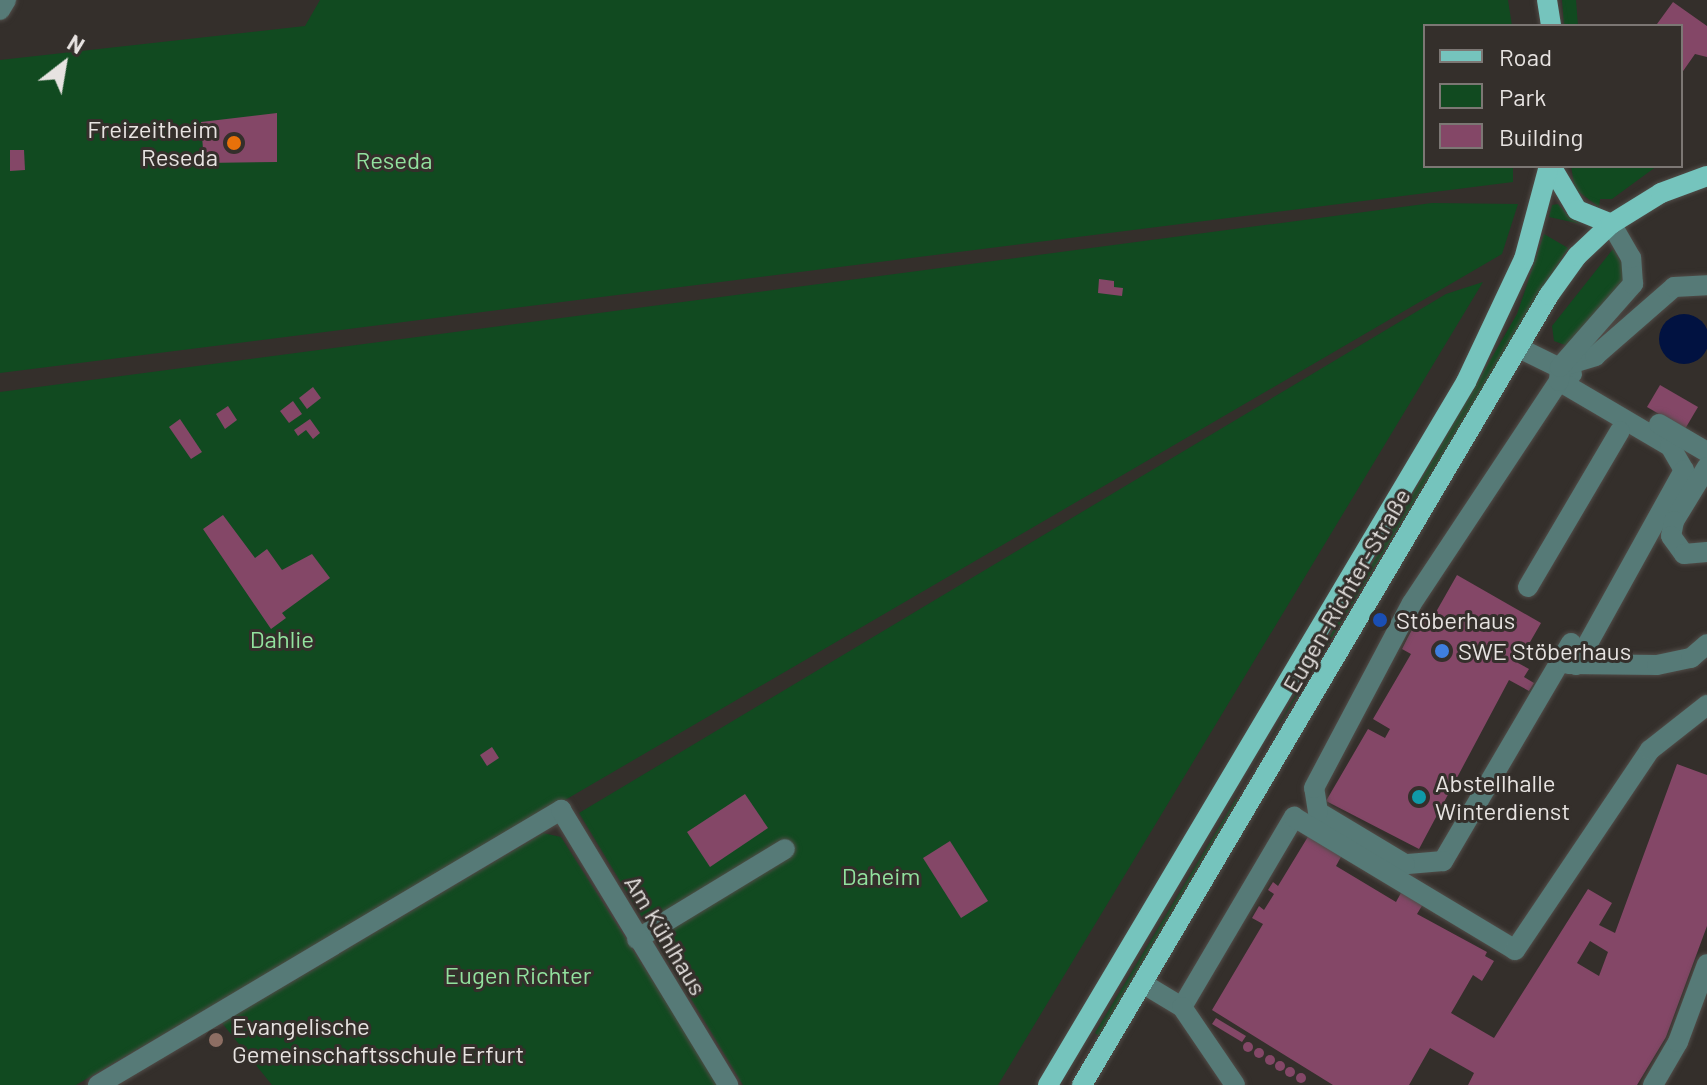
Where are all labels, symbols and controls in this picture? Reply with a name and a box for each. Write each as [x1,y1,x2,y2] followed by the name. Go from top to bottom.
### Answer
[24,24,104,104] north arrow
[1423,24,1683,168] legend
[63,29,89,58] text: N
[1499,42,1552,71] text: Road
[1499,82,1546,111] text: Park
[87,115,218,171] place label: Freizeitheim Reseda
[1499,122,1583,151] text: Building
[225,134,243,152] marker: Freizeitheim Reseda
[356,146,432,174] park label: Reseda
[1276,483,1416,697] street label: Eugen-Richter-Straße
[1396,606,1515,634] place label: Stöberhaus
[1371,611,1389,629] marker: Stöberhaus
[250,625,314,653] park label: Dahlie
[1458,637,1631,665] place label: SWE Stöberhaus
[1433,642,1451,660] marker: SWE Stöberhaus
[1435,769,1570,825] place label: Abstellhalle Winterdienst
[1410,788,1428,806] marker: Abstellhalle Winterdienst
[842,862,920,890] park label: Daheim
[619,870,713,1000] street label: Am Kühlhaus
[445,961,591,989] park label: Eugen Richter
[232,1012,524,1068] place label: Evangelische Gemeinschaftsschule Erfurt
[207,1031,225,1049] marker: Evangelische Gemeinschaftsschule Erfurt

